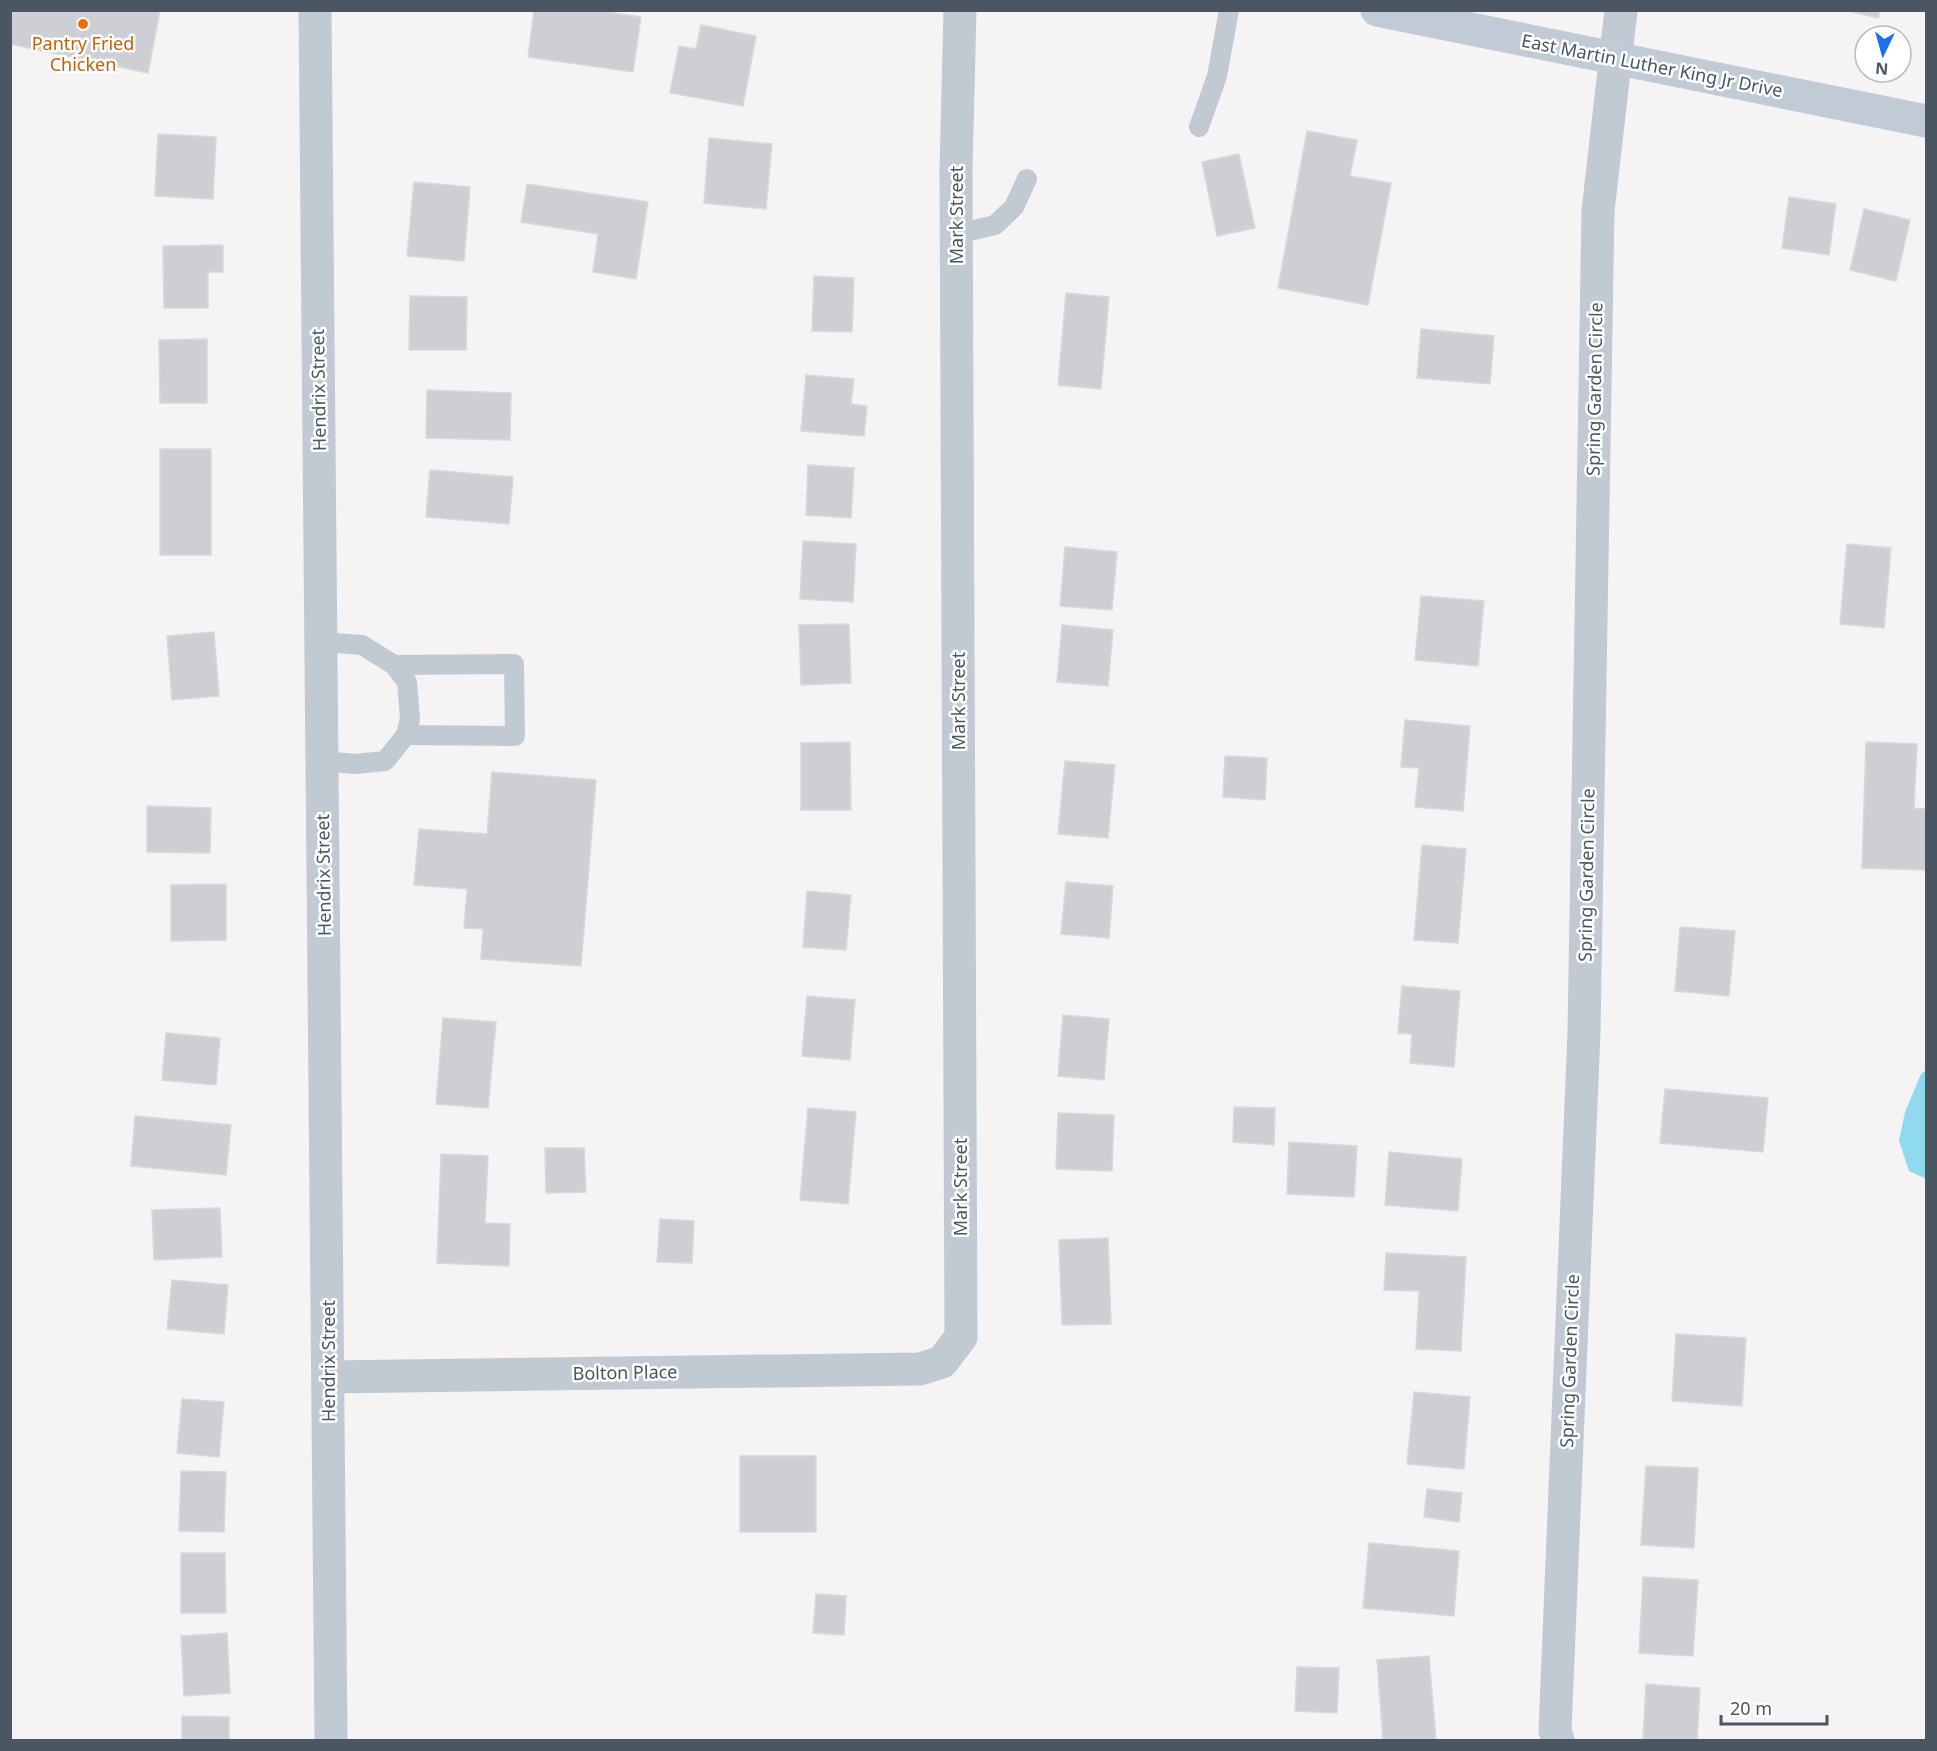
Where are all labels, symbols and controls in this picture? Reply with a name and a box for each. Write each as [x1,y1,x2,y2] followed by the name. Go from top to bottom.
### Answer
[76,17,90,31] marker: Pantry Fried Chicken
[1853,24,1913,84] north arrow
[1520,28,1785,102] street label: East Martin Luther King Jr Drive
[32,31,134,76] place label: Pantry Fried Chicken
[1874,57,1889,80] text: N
[944,165,968,264] street label: Mark Street
[1580,302,1608,476] street label: Spring Garden Circle
[305,328,331,451] street label: Hendrix Street
[946,651,970,750] street label: Mark Street
[1572,788,1600,962] street label: Spring Garden Circle
[310,813,336,936] street label: Hendrix Street
[948,1137,972,1236] street label: Mark Street
[1554,1274,1584,1448] street label: Spring Garden Circle
[316,1299,340,1422] street label: Hendrix Street
[572,1359,678,1385] street label: Bolton Place
[1721,1688,1828,1726] scale bar
[1730,1696,1772,1720] text: 20 m

